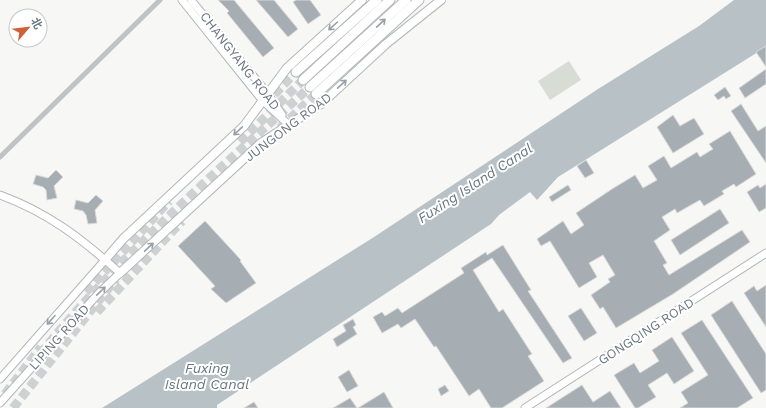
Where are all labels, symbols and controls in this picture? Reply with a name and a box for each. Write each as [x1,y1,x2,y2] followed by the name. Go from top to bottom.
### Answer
[8,8,48,48] north arrow
[197,9,283,113] street label: CHANGYANG ROAD
[28,16,45,31] text: 北
[375,19,385,28] one-way arrow
[328,22,338,31] one-way arrow
[337,80,348,89] one-way arrow
[242,90,334,164] street label: JUNGONG ROAD
[233,127,243,136] one-way arrow
[415,140,535,226] water label: Fuxing Island Canal
[144,242,154,252] one-way arrow
[96,286,106,296] one-way arrow
[595,294,697,368] street label: GONGQING ROAD
[26,301,92,373] street label: LIPING ROAD
[47,315,56,325] one-way arrow
[165,360,249,392] water label: Fuxing Island Canal

